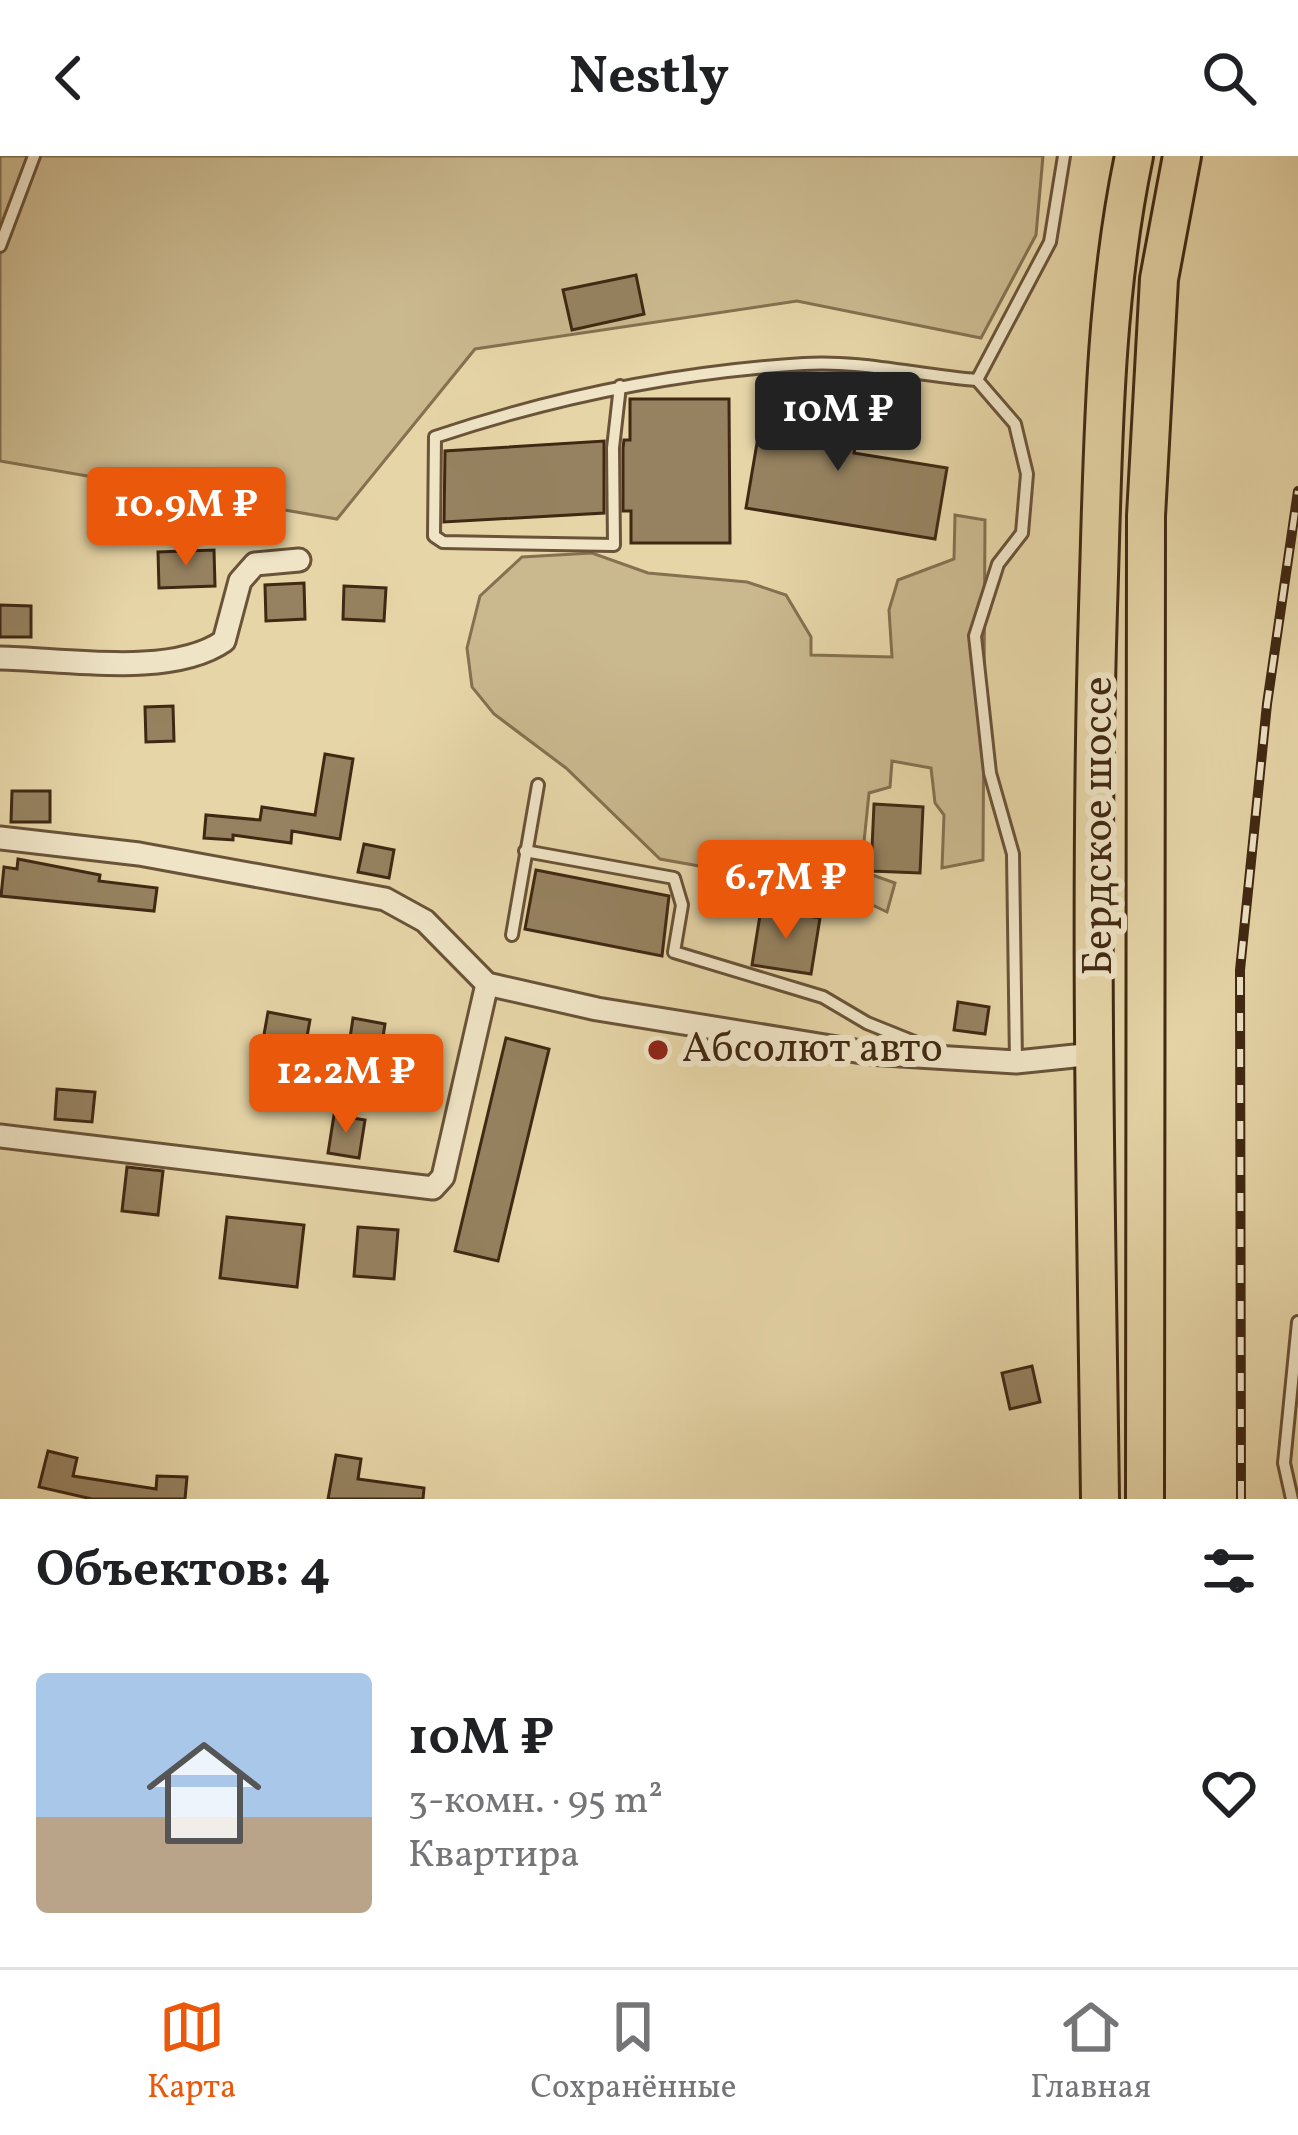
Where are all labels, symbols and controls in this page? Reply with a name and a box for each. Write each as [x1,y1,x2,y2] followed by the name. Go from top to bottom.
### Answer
[569,41,729,116] text: Nestly
[36,45,102,111] icon: back
[1196,45,1262,111] icon: search
[754,372,922,474] pin: 10M ₽
[782,384,894,438] text: 10M ₽
[75,467,297,569] pin: 10.9M ₽
[114,479,258,533] text: 10.9M ₽
[1071,676,1130,976] street label: Бердское шоссе
[688,840,884,942] pin: 6.7M ₽
[725,852,847,906] text: 6.7M ₽
[682,1021,943,1080] place label: Абсолют авто
[235,1034,457,1136] pin: 12.2M ₽
[645,1037,671,1063] marker: Абсолют авто
[276,1046,416,1100] text: 12.2M ₽
[36,1536,331,1607] text: Объектов: 4
[1196,1538,1262,1604] icon: filters
[408,1704,554,1775] text: 10M ₽
[132,1721,276,1865] icon: home
[1196,1760,1262,1826] icon: heart
[408,1775,663,1829] text: 3-комн. · 95 m²
[408,1829,580,1883] text: Квартира
[147,1994,237,2112] tab: Карта
[530,1994,736,2112] tab: Сохранённые
[1030,1994,1151,2112] tab: Главная

